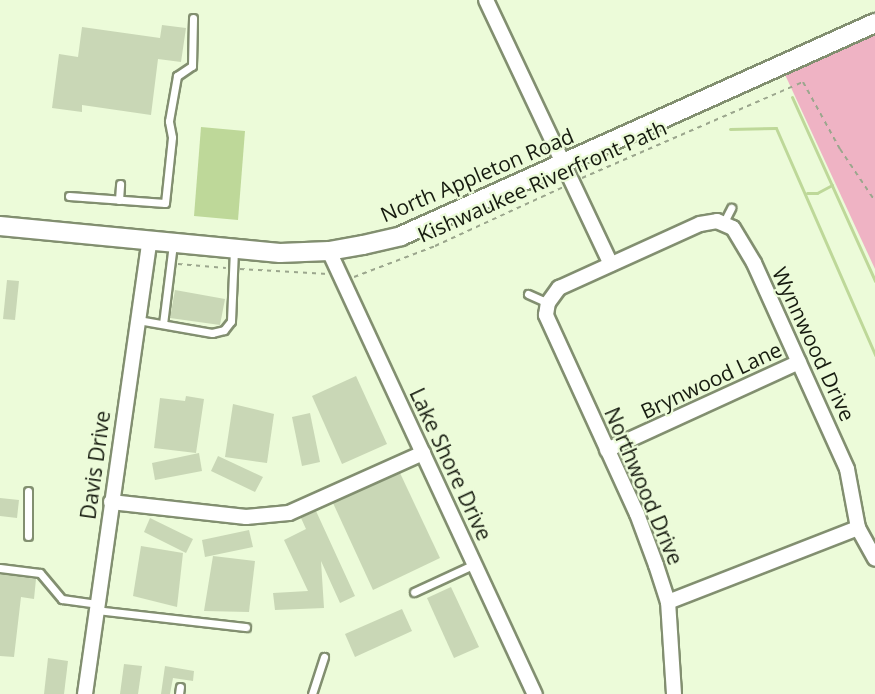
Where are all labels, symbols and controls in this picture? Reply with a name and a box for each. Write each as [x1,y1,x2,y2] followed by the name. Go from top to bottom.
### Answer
[414,115,670,247] street label: Kishwaukee Riverfront Path
[377,123,577,227] street label: North Appleton Road
[767,263,861,425] street label: Wynnwood Drive
[636,336,786,424] street label: Brynwood Lane
[405,384,497,544] street label: Lake Shore Drive
[599,403,689,569] street label: Northwood Drive
[75,409,115,521] street label: Davis Drive

